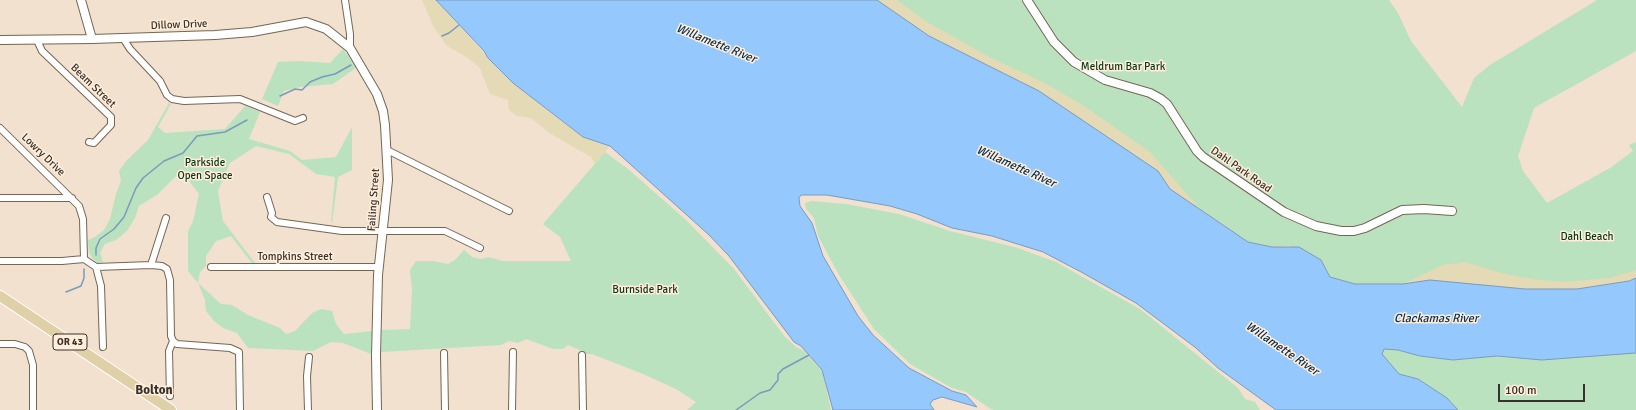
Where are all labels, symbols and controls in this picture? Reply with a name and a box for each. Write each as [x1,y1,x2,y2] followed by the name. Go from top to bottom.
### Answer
[150,17,208,33] street label: Dillow Drive
[674,21,758,67] water label: Willamette River
[1081,60,1165,74] park label: Meldrum Bar Park
[68,61,118,111] street label: Beam Street
[18,131,68,179] street label: Lowry Drive
[974,143,1058,191] water label: Willamette River
[1208,144,1274,196] street label: Dahl Park Road
[177,156,233,182] park label: Parkside Open Space
[365,168,383,232] street label: Failing Street
[1560,230,1614,244] park label: Dahl Beach
[257,250,333,264] street label: Tompkins Street
[612,283,678,297] park label: Burnside Park
[1394,312,1478,326] water label: Clackamas River
[1243,319,1321,379] water label: Willamette River
[53,334,87,350] road number: OR 43
[1500,376,1587,402] scale bar
[135,383,173,399] district label: Bolton
[1505,383,1537,398] text: 100 m

